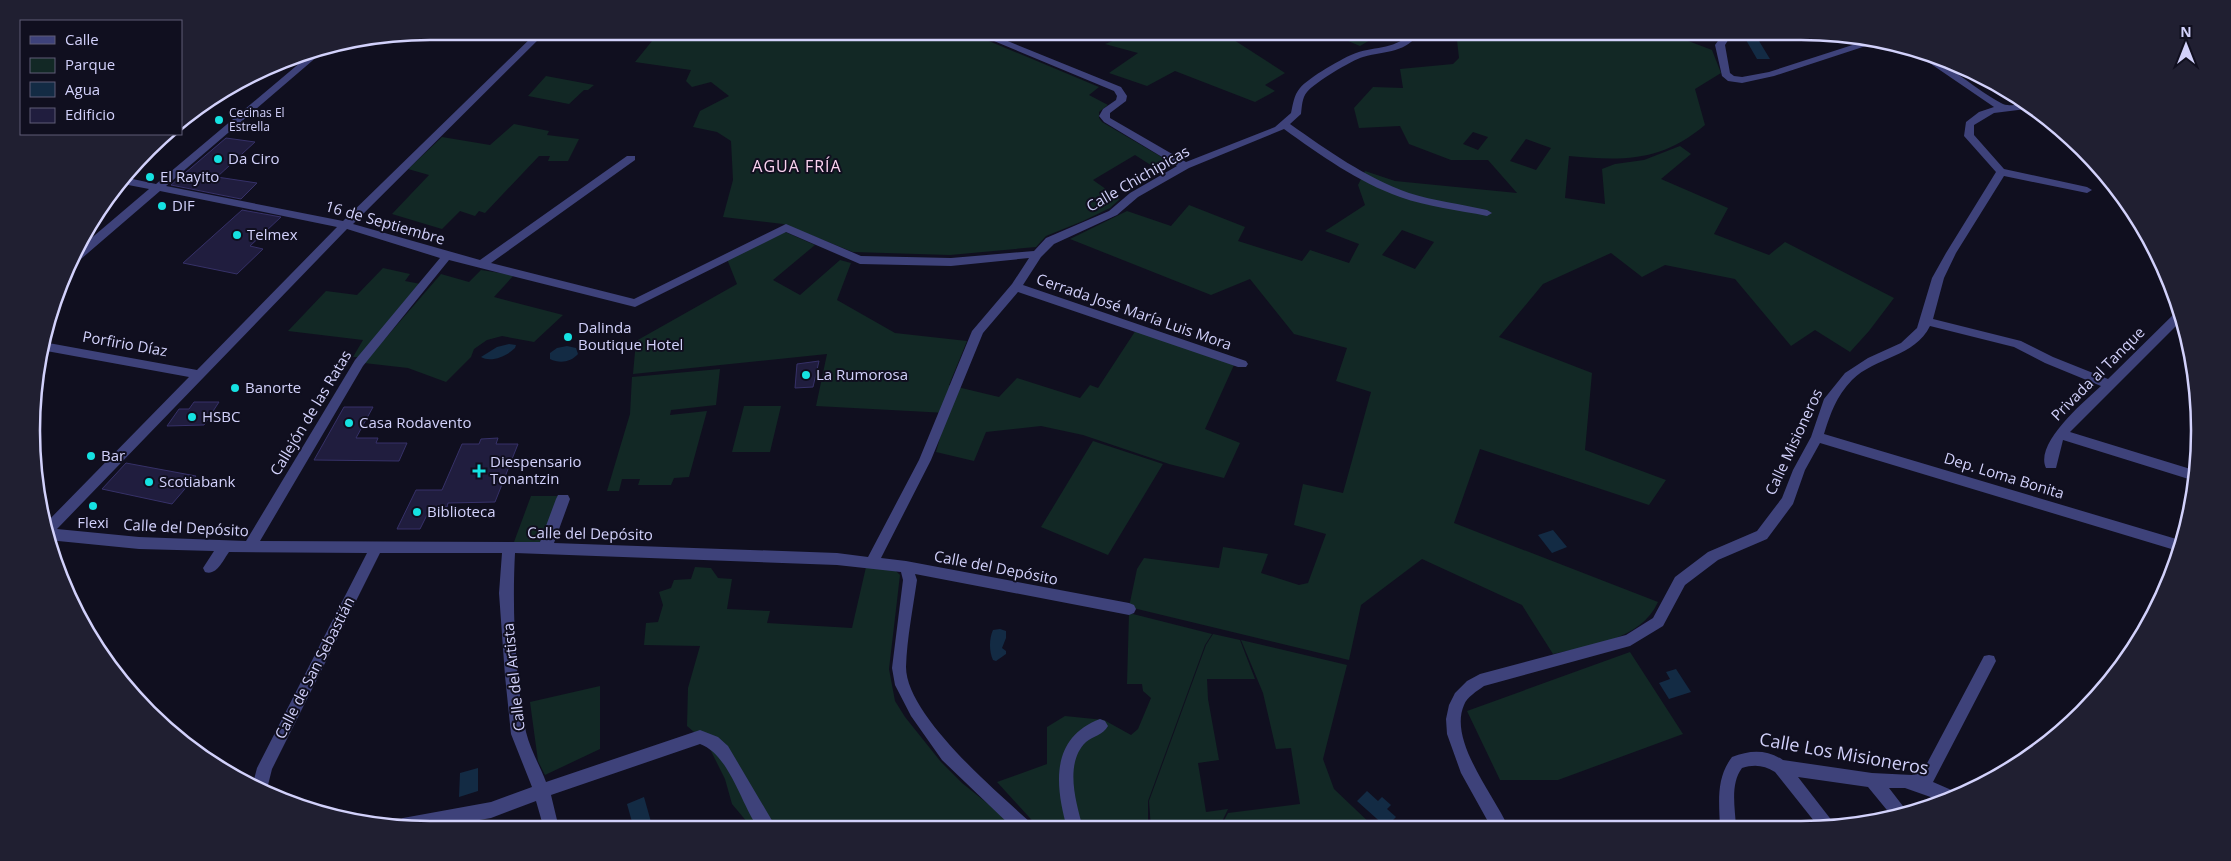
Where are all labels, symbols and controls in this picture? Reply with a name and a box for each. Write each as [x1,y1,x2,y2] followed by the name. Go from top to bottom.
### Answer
[20,20,182,135] legend
[2161,20,2211,70] north arrow
[2180,22,2192,41] text: N
[65,29,99,49] text: Calle
[65,54,115,74] text: Parque
[65,79,100,99] text: Agua
[65,104,115,124] text: Edificio
[229,104,285,135] place label: Cecinas El Estrella
[213,114,225,126] marker: Cecinas El Estrella
[1082,140,1193,216] street label: Calle Chichipicas
[228,148,280,168] place label: Da Ciro
[212,153,224,165] marker: Da Ciro
[752,155,842,177] district label: AGUA FRÍA
[160,166,219,186] place label: El Rayito
[144,171,156,183] marker: El Rayito
[172,195,195,215] place label: DIF
[323,195,447,249] street label: 16 de Septiembre
[156,200,168,212] marker: DIF
[247,224,298,244] place label: Telmex
[231,229,243,241] marker: Telmex
[1034,268,1235,354] street label: Cerrada José María Luis Mora
[578,317,683,354] place label: Dalinda Boutique Hotel
[2046,322,2148,424] street label: Privada al Tanque
[81,326,169,360] street label: Porfirio Díaz
[562,331,574,343] marker: Dalinda Boutique Hotel
[265,346,355,479] street label: Callejón de las Ratas
[816,364,908,384] place label: La Rumorosa
[800,369,812,381] marker: La Rumorosa
[245,377,301,397] place label: Banorte
[229,382,241,394] marker: Banorte
[1760,385,1826,498] street label: Calle Misioneros
[202,406,240,426] place label: HSBC
[186,411,198,423] marker: HSBC
[359,412,471,432] place label: Casa Rodavento
[343,417,355,429] marker: Casa Rodavento
[101,445,125,465] place label: Bar
[1942,447,2067,503] street label: Dep. Loma Bonita
[85,450,97,462] marker: Bar
[490,451,581,488] place label: Diespensario Tonantzin
[472,464,486,478] marker: Diespensario Tonantzin
[159,471,236,491] place label: Scotiabank
[143,476,155,488] marker: Scotiabank
[87,500,99,512] marker: Flexi
[427,501,496,521] place label: Biblioteca
[411,506,423,518] marker: Biblioteca
[77,512,109,532] place label: Flexi
[123,514,249,540] street label: Calle del Depósito
[527,522,653,544] street label: Calle del Depósito
[933,545,1060,589] street label: Calle del Depósito
[270,593,359,742] street label: Calle de San Sebastián
[497,622,529,732] street label: Calle del Artista
[1758,726,1931,780] street label: Calle Los Misioneros

